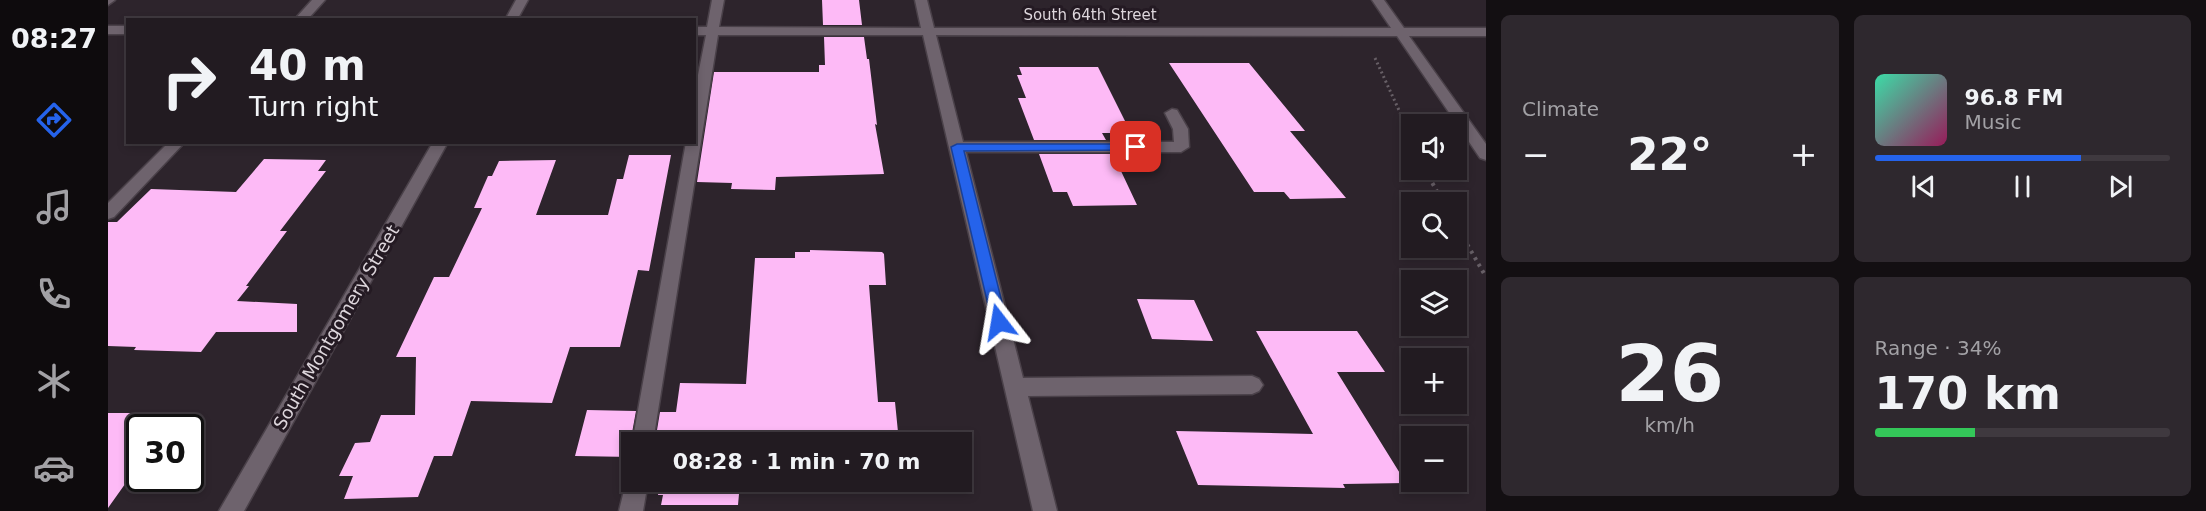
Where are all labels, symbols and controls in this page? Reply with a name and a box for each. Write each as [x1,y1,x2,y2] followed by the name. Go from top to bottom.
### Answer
[1023,6,1157,24] street label: South 64th Street
[11,23,97,54] text: 08:27
[249,41,366,90] text: 40 m
[150,42,228,120] icon: right
[1965,85,2063,110] text: 96.8 FM
[249,91,378,122] text: Turn right
[1522,97,1599,121] text: Climate
[33,99,75,141] icon: directions
[1965,110,2021,134] text: Music
[1401,114,1467,492] map controls
[1401,114,1467,180] button: sound
[1110,121,1161,172] pin
[1627,128,1712,181] text: 22°
[1119,130,1152,163] icon: arrive
[1522,135,1550,174] text: −
[1790,135,1818,174] text: +
[1907,170,1940,203] icon: previous
[2006,170,2039,203] icon: pause
[2104,170,2137,203] icon: next
[33,186,75,228] icon: music
[1401,192,1467,258] button: search
[269,221,403,433] street label: South Montgomery Street
[1401,270,1467,336] button: layers
[33,273,75,315] icon: phone
[967,290,1031,354] position arrow
[1615,329,1724,419] text: 26
[1875,336,2001,360] text: Range · 34%
[1401,348,1467,414] button: +
[33,360,75,402] icon: climate
[1875,367,2061,420] text: 170 km
[1645,413,1695,437] text: km/h
[126,414,204,492] speed limit sign: 30
[1401,426,1467,492] button: −
[33,447,75,489] icon: car
[673,449,920,474] text: 08:28 · 1 min · 70 m

